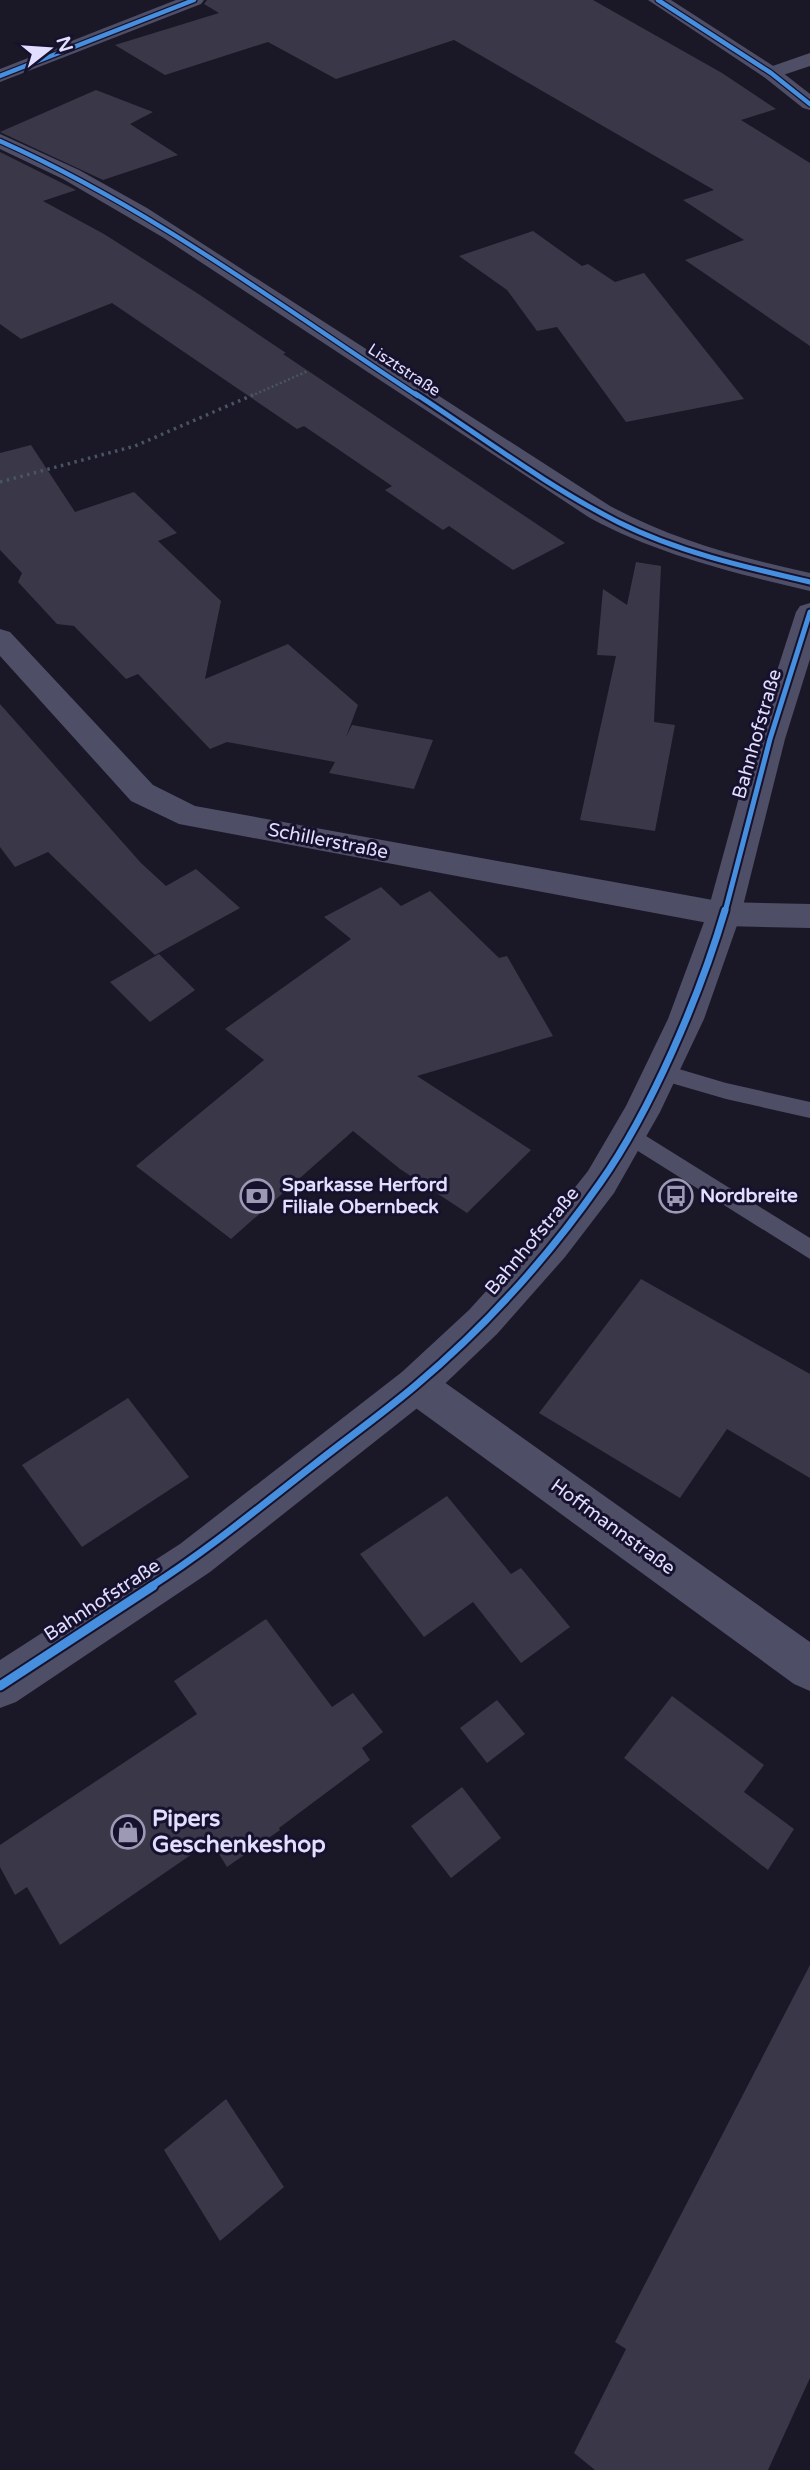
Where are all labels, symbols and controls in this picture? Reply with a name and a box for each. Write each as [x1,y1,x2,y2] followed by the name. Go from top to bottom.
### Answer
[14,14,84,84] north arrow
[52,34,77,55] text: N
[364,339,444,401] street label: Lisztstraße
[728,667,786,801] street label: Bahnhofstraße
[266,819,390,863] street label: Schillerstraße
[282,1174,448,1218] place label: Sparkasse Herford Filiale Obernbeck
[238,1177,276,1215] bank icon: Sparkasse Herford Filiale Obernbeck
[657,1177,695,1215] bus stop icon: Nordbreite
[481,1183,583,1299] street label: Bahnhofstraße
[700,1185,798,1207] place label: Nordbreite
[547,1475,679,1579] street label: Hoffmannstraße
[40,1554,164,1646] street label: Bahnhofstraße
[152,1805,326,1859] place label: Pipers Geschenkeshop
[109,1813,147,1851] shop icon: Pipers Geschenkeshop

